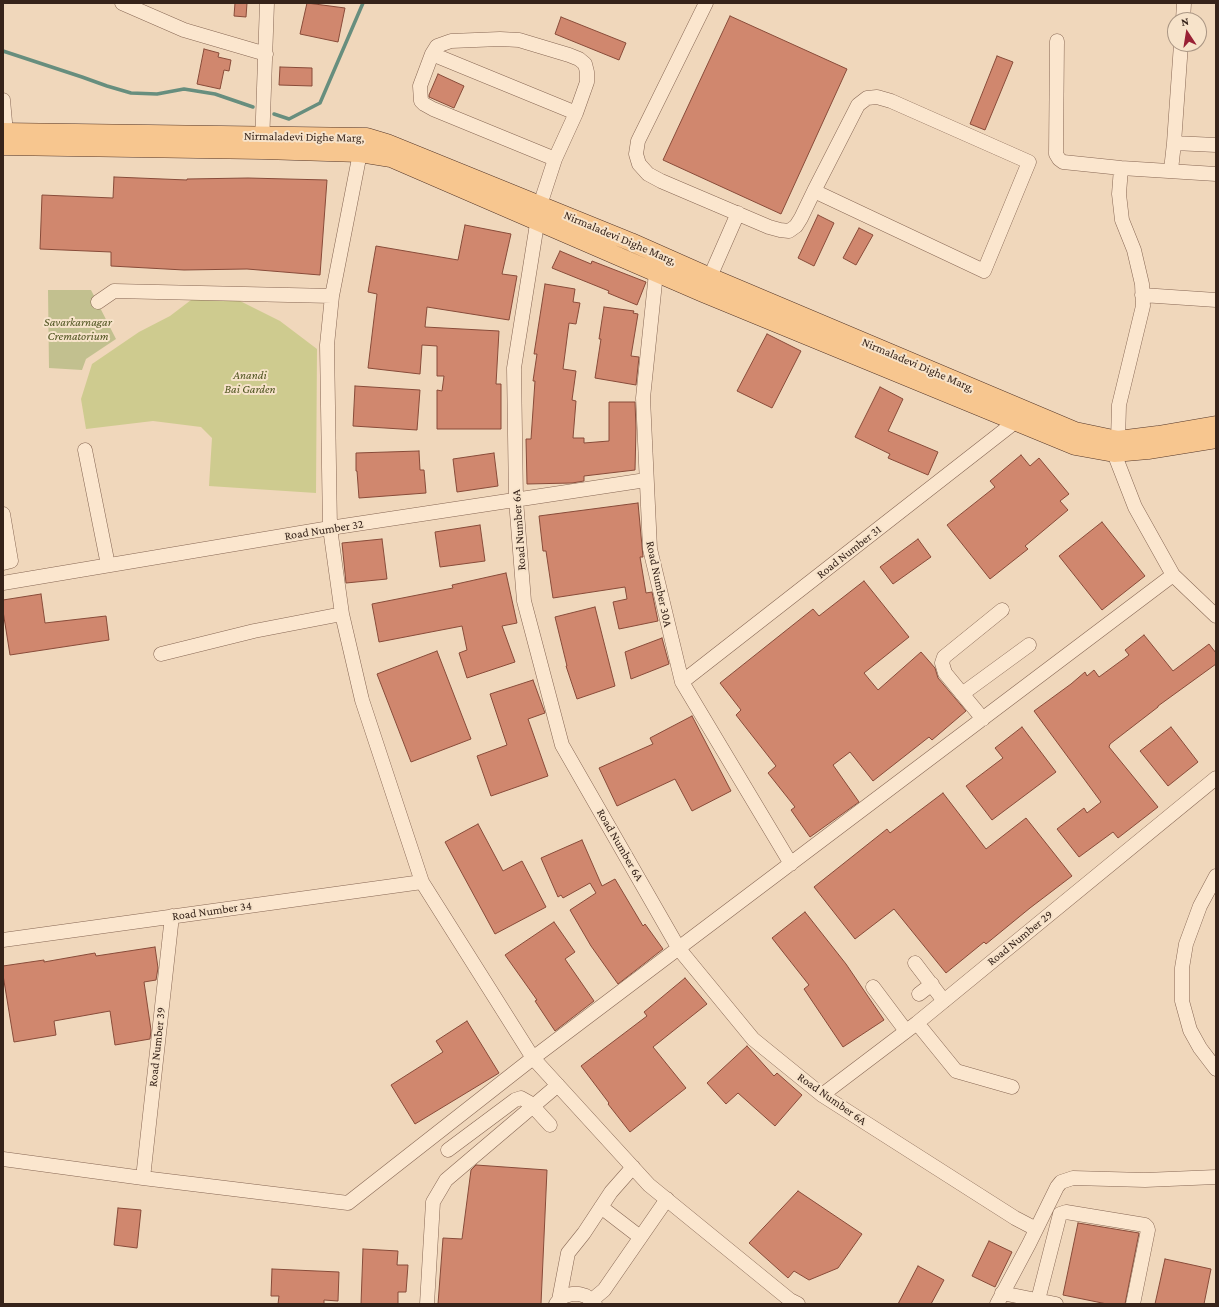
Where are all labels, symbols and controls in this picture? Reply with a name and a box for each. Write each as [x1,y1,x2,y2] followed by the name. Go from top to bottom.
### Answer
[1167,12,1207,52] north arrow
[1180,15,1190,28] text: N
[244,129,364,145] street label: Nirmaladevi Dighe Marg,
[562,208,678,268] street label: Nirmaladevi Dighe Marg,
[44,315,112,343] park label: Savarkarnagar Crematorium
[860,335,976,395] street label: Nirmaladevi Dighe Marg,
[224,368,276,396] park label: Anandi Bai Garden
[509,489,529,571] street label: Road Number 6A
[283,517,365,543] street label: Road Number 32
[814,522,884,582] street label: Road Number 31
[643,540,675,628] street label: Road Number 30A
[593,806,647,884] street label: Road Number 6A
[171,898,253,924] street label: Road Number 34
[984,907,1056,969] street label: Road Number 29
[146,1006,168,1088] street label: Road Number 39
[795,1070,869,1128] street label: Road Number 6A

